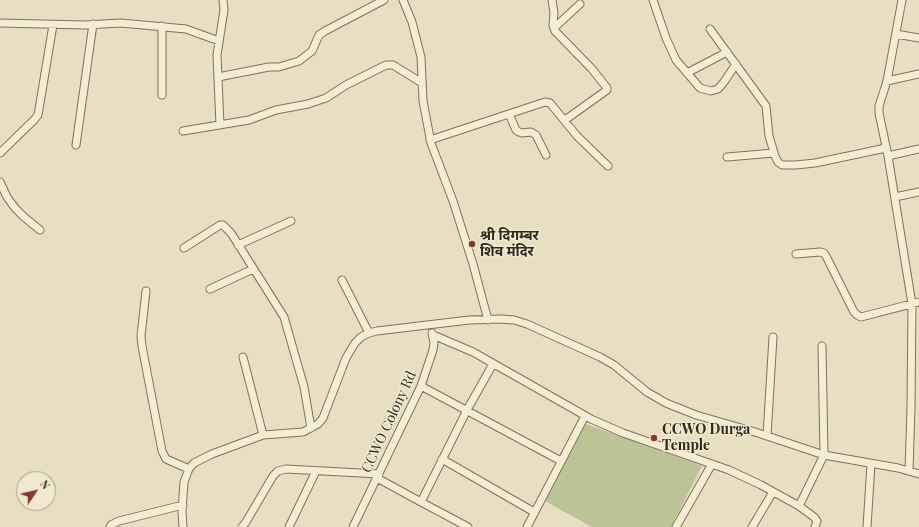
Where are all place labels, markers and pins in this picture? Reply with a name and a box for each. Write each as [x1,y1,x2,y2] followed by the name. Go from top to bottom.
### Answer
[480,228,539,260] place label: श्री दिगम्बर शिव मंदिर
[467,239,477,249] marker: श्री दिगम्बर शिव मंदिर
[662,422,750,454] place label: CCWO Durga Temple
[649,433,659,443] marker: CCWO Durga Temple

